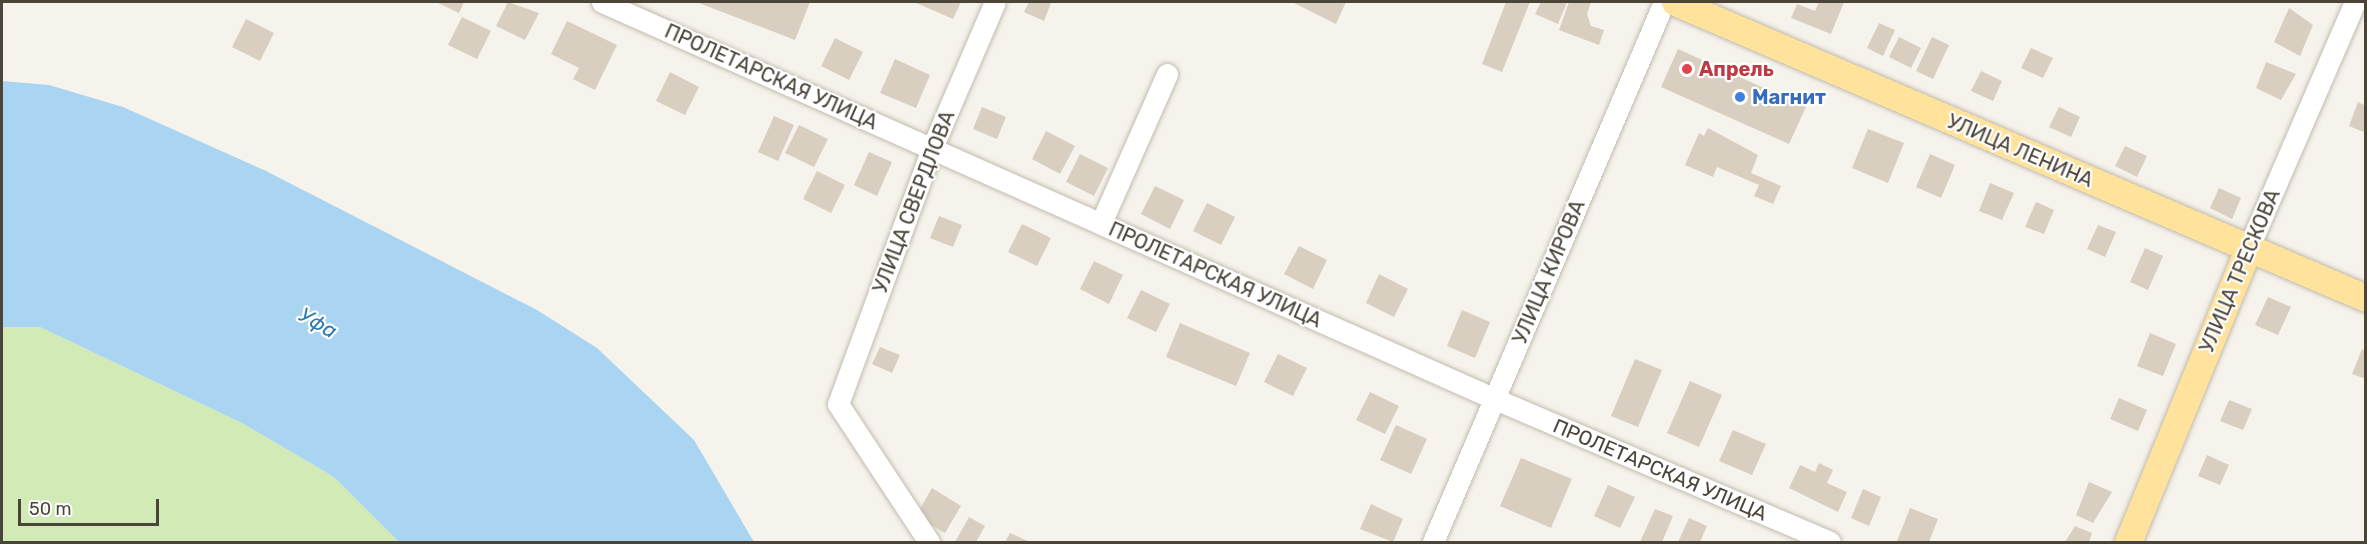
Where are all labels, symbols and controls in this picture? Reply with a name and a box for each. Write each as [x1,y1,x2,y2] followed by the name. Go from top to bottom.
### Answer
[661,19,881,135] street label: ПРОЛЕТАРСКАЯ УЛИЦА
[1699,57,1774,81] place label: Апрель
[1680,62,1694,76] marker: Апрель
[1752,85,1826,109] place label: Магнит
[1733,90,1747,104] marker: Магнит
[868,107,960,297] street label: УЛИЦА СВЕРДЛОВА
[1943,109,2097,193] street label: УЛИЦА ЛЕНИНА
[2195,186,2285,356] street label: УЛИЦА ТРЕСКОВА
[1508,196,1590,348] street label: УЛИЦА КИРОВА
[1105,217,1325,333] street label: ПРОЛЕТАРСКАЯ УЛИЦА
[295,302,341,344] water label: Уфа
[1549,414,1771,526] street label: ПРОЛЕТАРСКАЯ УЛИЦА
[21,487,162,525] scale bar
[29,498,72,520] text: 50 m

